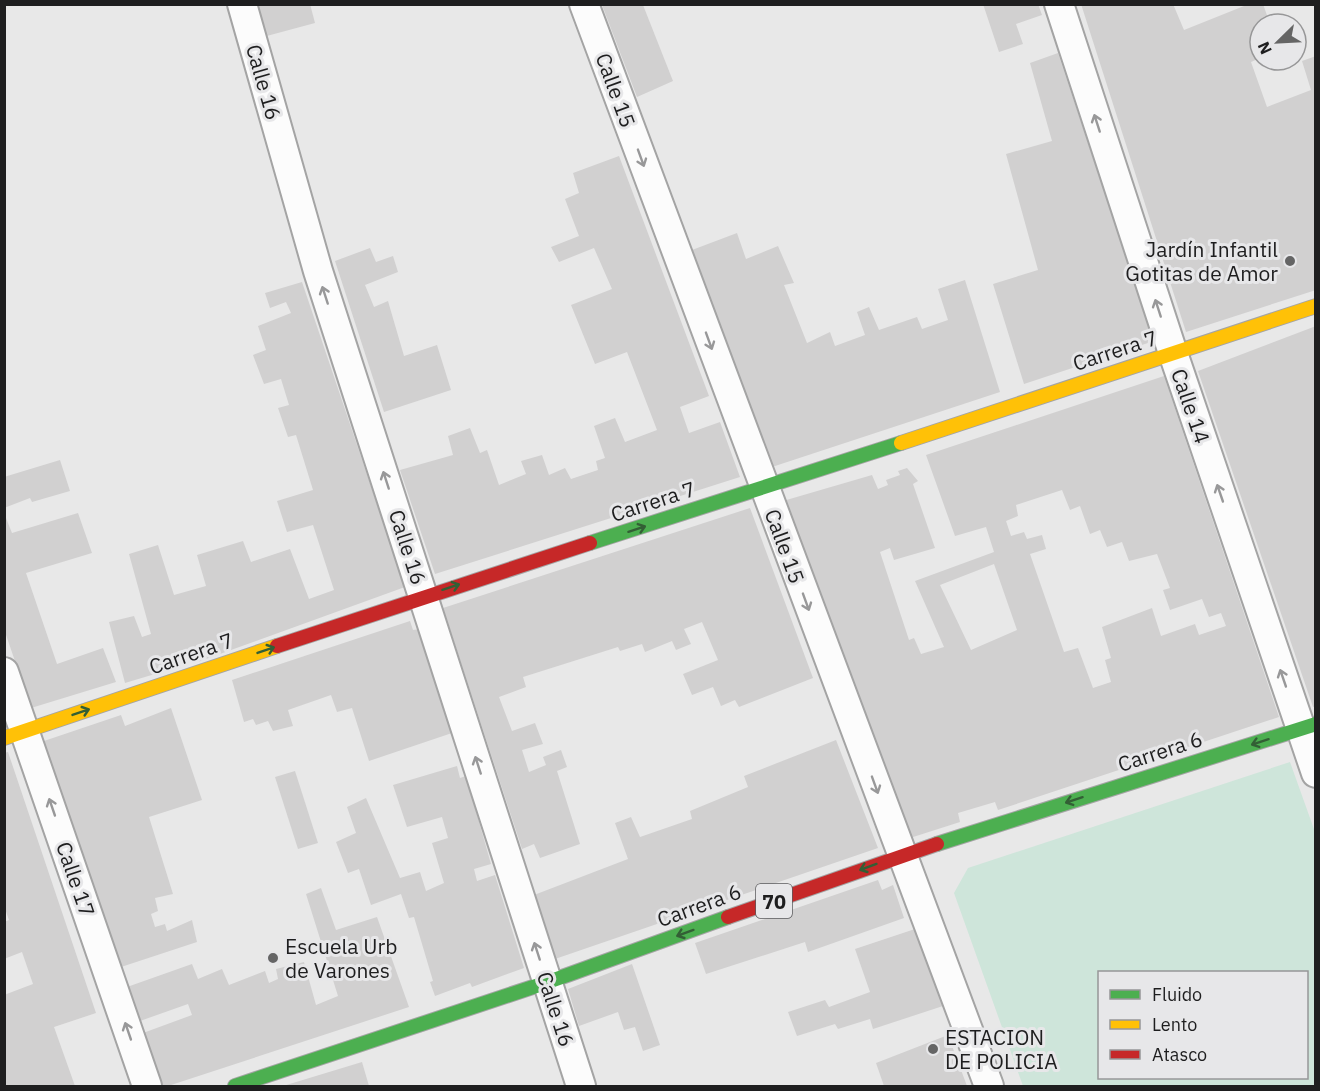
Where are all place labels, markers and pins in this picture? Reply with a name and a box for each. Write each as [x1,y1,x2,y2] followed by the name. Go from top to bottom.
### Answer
[1125,235,1278,287] place label: Jardín Infantil Gotitas de Amor
[1283,254,1297,268] marker: Jardín Infantil Gotitas de Amor
[285,932,398,984] place label: Escuela Urb de Varones
[266,951,280,965] marker: Escuela Urb de Varones
[945,1023,1058,1075] place label: ESTACION DE POLICIA
[926,1042,940,1056] marker: ESTACION DE POLICIA

